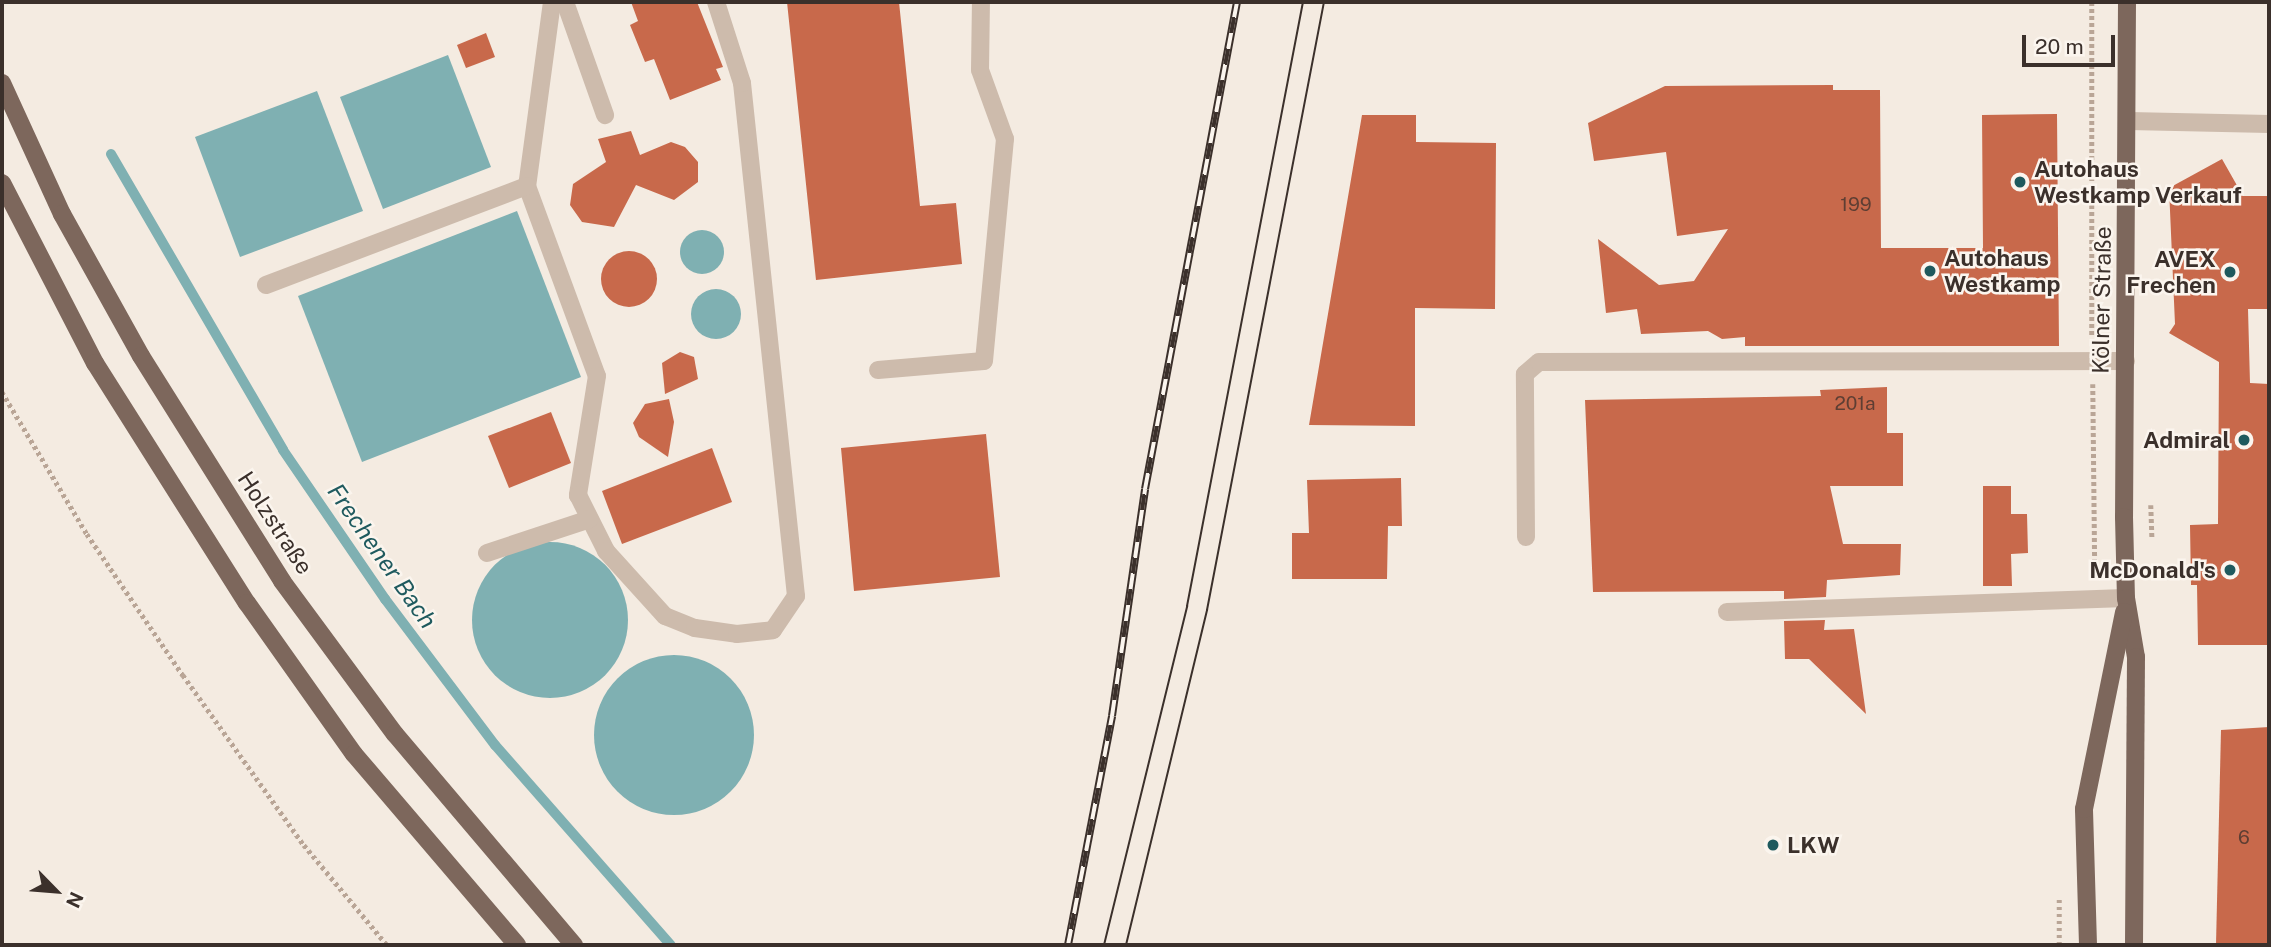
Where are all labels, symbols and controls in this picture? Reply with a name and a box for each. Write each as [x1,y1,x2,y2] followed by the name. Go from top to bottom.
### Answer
[2026,21,2119,65] scale bar
[2035,34,2084,59] text: 20 m
[2034,155,2242,209] place label: Autohaus Westkamp Verkauf
[2012,174,2028,190] marker: Autohaus Westkamp Verkauf
[1840,194,1872,216] house number: 199
[2087,226,2117,374] street label: Kölner Straße
[1944,244,2060,298] place label: Autohaus Westkamp
[2126,245,2216,299] place label: AVEX Frechen
[1922,263,1938,279] marker: Autohaus Westkamp
[2222,264,2238,280] marker: AVEX Frechen
[1834,393,1876,415] house number: 201a
[2143,426,2230,454] place label: Admiral
[2236,432,2252,448] marker: Admiral
[232,466,318,580] street label: Holzstraße
[321,478,443,634] water label: Frechener Bach
[2089,556,2216,584] place label: McDonald's
[2222,562,2238,578] marker: McDonald's
[2238,827,2250,849] house number: 6
[1787,831,1840,859] place label: LKW
[1765,837,1781,853] marker: LKW
[21,856,91,926] north arrow
[62,888,88,911] text: N

